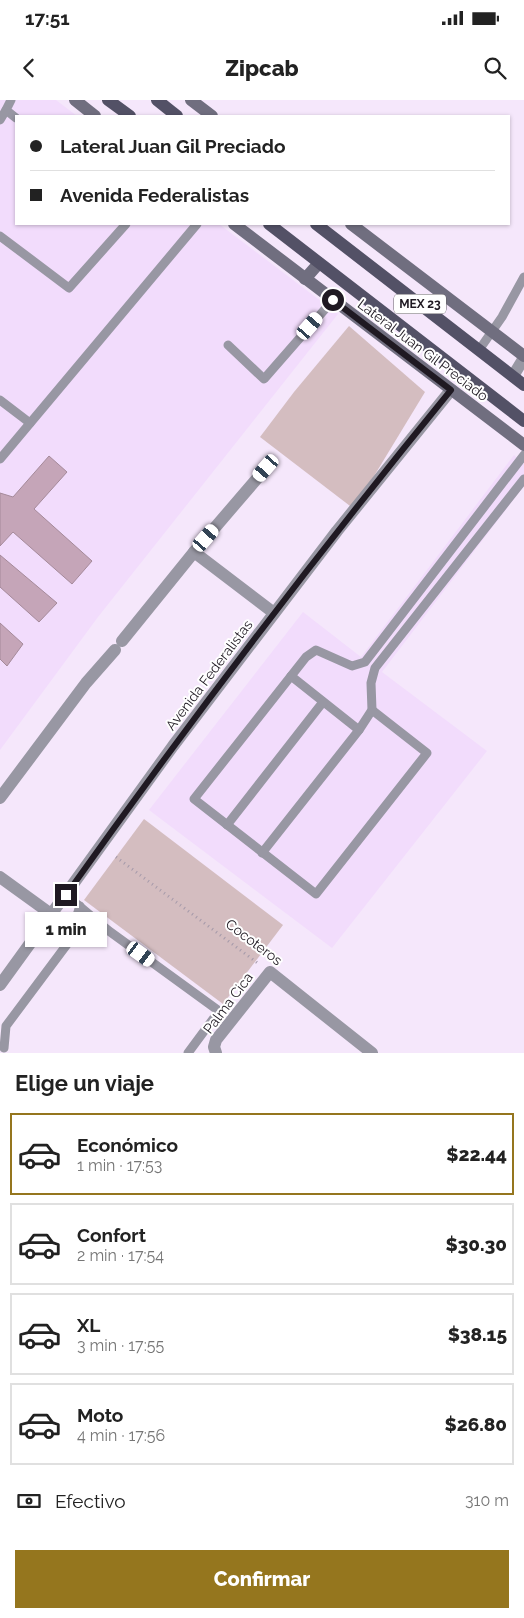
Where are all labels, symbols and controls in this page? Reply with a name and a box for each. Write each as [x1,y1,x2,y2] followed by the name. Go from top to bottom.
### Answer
[25,7,70,29] text: 17:51
[15,54,43,82] icon: back
[481,54,509,82] icon: search
[225,55,299,81] text: Zipcab
[60,135,285,157] text: Lateral Juan Gil Preciado
[60,184,249,206] text: Avenida Federalistas
[322,289,344,311] route start
[394,294,446,313] road number: MEX 23
[355,296,491,404] street label: Lateral Juan Gil Preciado
[294,310,325,342] car
[250,452,281,484] car
[190,522,221,554] car
[162,617,256,733] street label: Avenida Federalistas
[55,884,77,906] route end
[25,912,107,948] callout: 1 min
[223,916,285,968] street label: Cocoteros
[45,920,87,939] text: 1 min
[124,939,157,969] car
[200,969,256,1037] street label: Palma Cica
[15,1070,154,1096] text: Elige un viaje
[17,1132,62,1177] icon: car
[77,1134,178,1156] text: Económico
[446,1143,507,1165] text: $22.44
[77,1156,162,1175] text: 1 min · 17:53
[17,1222,62,1267] icon: car
[77,1224,146,1246] text: Confort
[445,1233,507,1255] text: $30.30
[77,1246,164,1265] text: 2 min · 17:54
[17,1312,62,1357] icon: car
[77,1314,100,1336] text: XL
[448,1323,507,1345] text: $38.15
[77,1336,164,1355] text: 3 min · 17:55
[17,1402,62,1447] icon: car
[77,1404,123,1426] text: Moto
[445,1413,507,1435] text: $26.80
[77,1426,165,1445] text: 4 min · 17:56
[15,1487,43,1515] icon: cash
[55,1490,126,1512] text: Efectivo
[465,1491,509,1510] text: 310 m
[15,1550,509,1608] button: Confirmar

